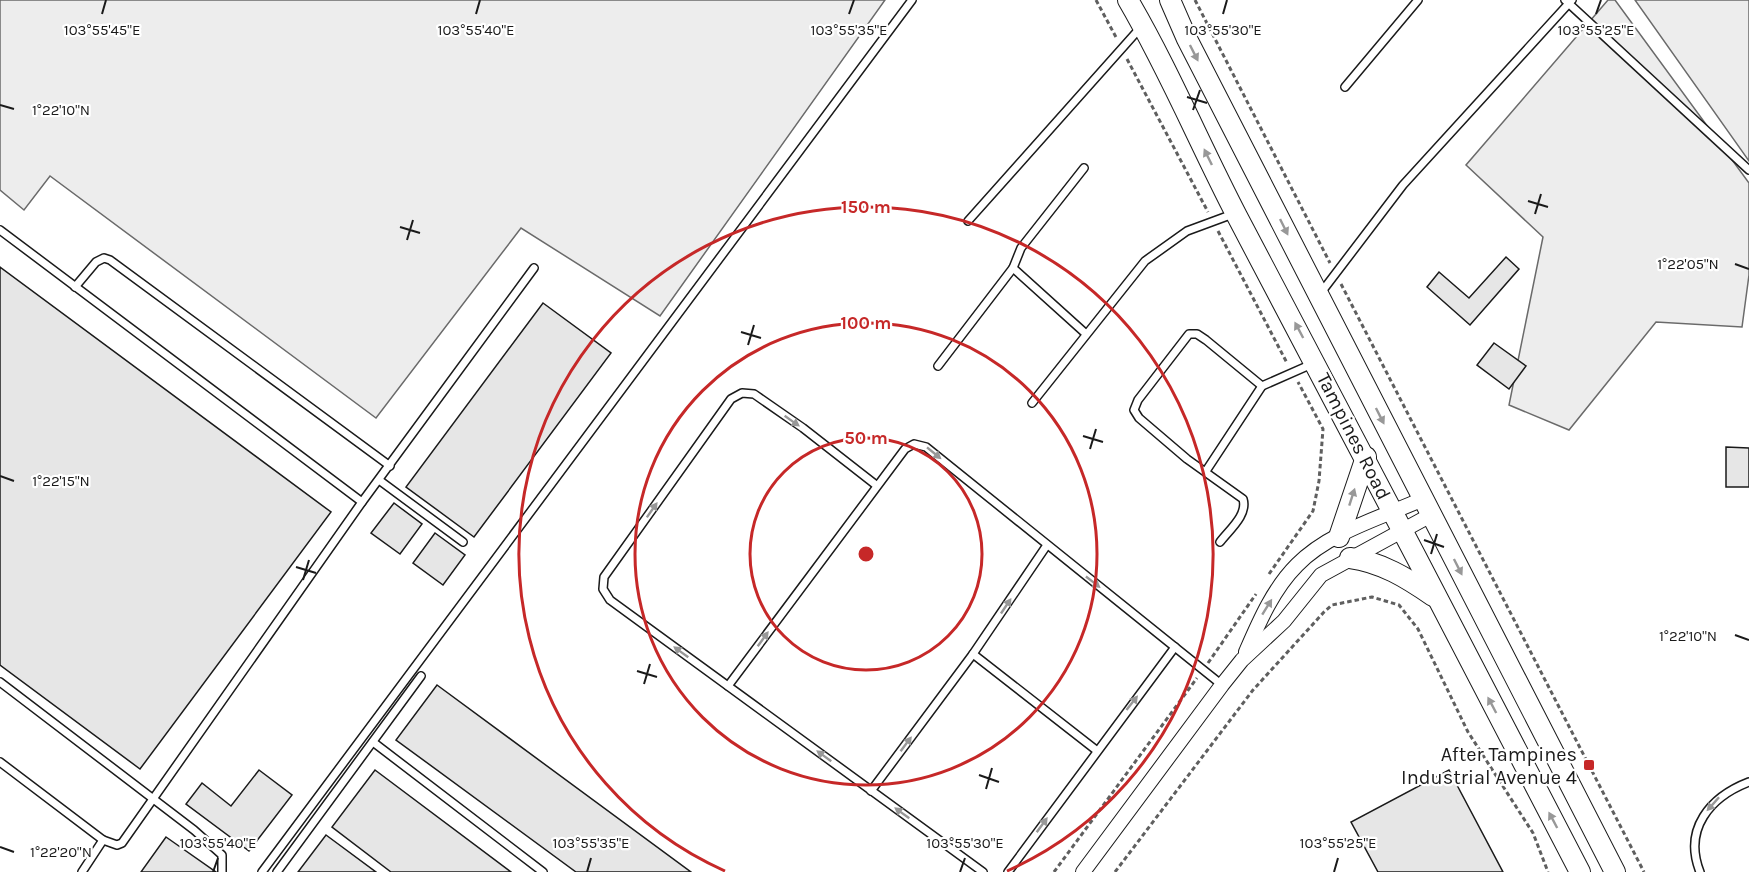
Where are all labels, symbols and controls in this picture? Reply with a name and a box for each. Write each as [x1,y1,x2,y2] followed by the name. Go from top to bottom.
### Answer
[64,21,140,39] text: 103°55'45"E
[437,21,515,39] text: 103°55'40"E
[810,21,888,39] text: 103°55'35"E
[1184,21,1262,39] text: 103°55'30"E
[1558,21,1634,39] text: 103°55'25"E
[1190,45,1199,62] one-way arrow
[32,101,90,119] text: 1°22'10"N
[1204,149,1213,166] one-way arrow
[841,196,891,218] text: 150 m
[1279,218,1288,235] one-way arrow
[1657,255,1719,273] text: 1°22'05"N
[841,312,891,334] text: 100 m
[1294,321,1304,338] one-way arrow
[1312,369,1395,503] street label: Tampines Road
[1375,407,1385,425] one-way arrow
[784,415,800,427] one-way arrow
[844,427,888,449] text: 50 m
[926,447,942,460] one-way arrow
[32,472,90,490] text: 1°22'15"N
[1347,488,1357,506] one-way arrow
[646,503,658,519] one-way arrow
[856,544,876,564] centre of rings
[1453,558,1463,575] one-way arrow
[1085,575,1100,587] one-way arrow
[1000,598,1012,614] one-way arrow
[1262,599,1273,615] one-way arrow
[1659,627,1717,645] text: 1°22'10"N
[757,631,769,647] one-way arrow
[674,646,690,658] one-way arrow
[1126,695,1138,711] one-way arrow
[1487,697,1497,714] one-way arrow
[900,736,912,751] one-way arrow
[1401,743,1577,789] place label: After Tampines Industrial Avenue 4
[817,750,833,762] one-way arrow
[1582,758,1596,772] marker: After Tampines Industrial Avenue 4
[1706,797,1720,812] one-way arrow
[894,807,910,819] one-way arrow
[1548,812,1558,829] one-way arrow
[1036,817,1048,833] one-way arrow
[179,834,257,852] text: 103°55'40"E
[552,834,630,852] text: 103°55'35"E
[926,834,1004,852] text: 103°55'30"E
[1300,834,1376,852] text: 103°55'25"E
[30,843,92,861] text: 1°22'20"N

